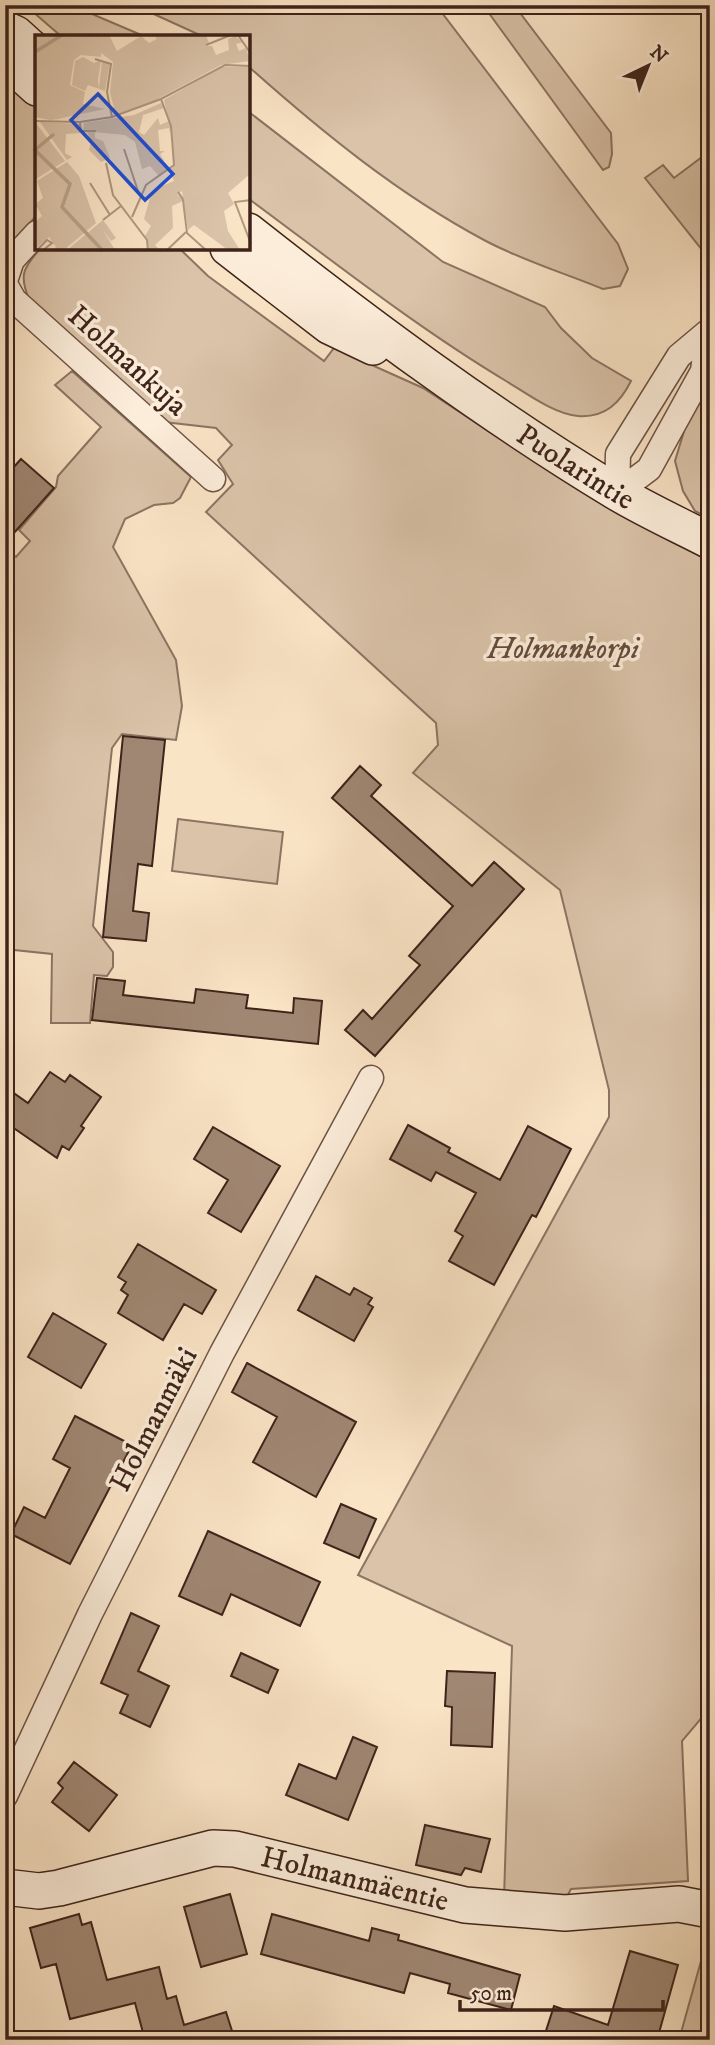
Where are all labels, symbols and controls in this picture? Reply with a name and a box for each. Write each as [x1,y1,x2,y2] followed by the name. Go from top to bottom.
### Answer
[614,32,684,102] north arrow
[35,35,250,250] inset map
[645,41,672,69] text: N
[59,298,195,425] street label: Holmankuja
[509,417,641,519] street label: Puolarintie
[486,631,641,668] park label: Holmankorpi
[102,1341,206,1498] street label: Holmanmäki
[257,1839,452,1920] street label: Holmanmäentie
[460,1968,662,2012] scale bar
[470,1981,512,2007] text: 50 m

